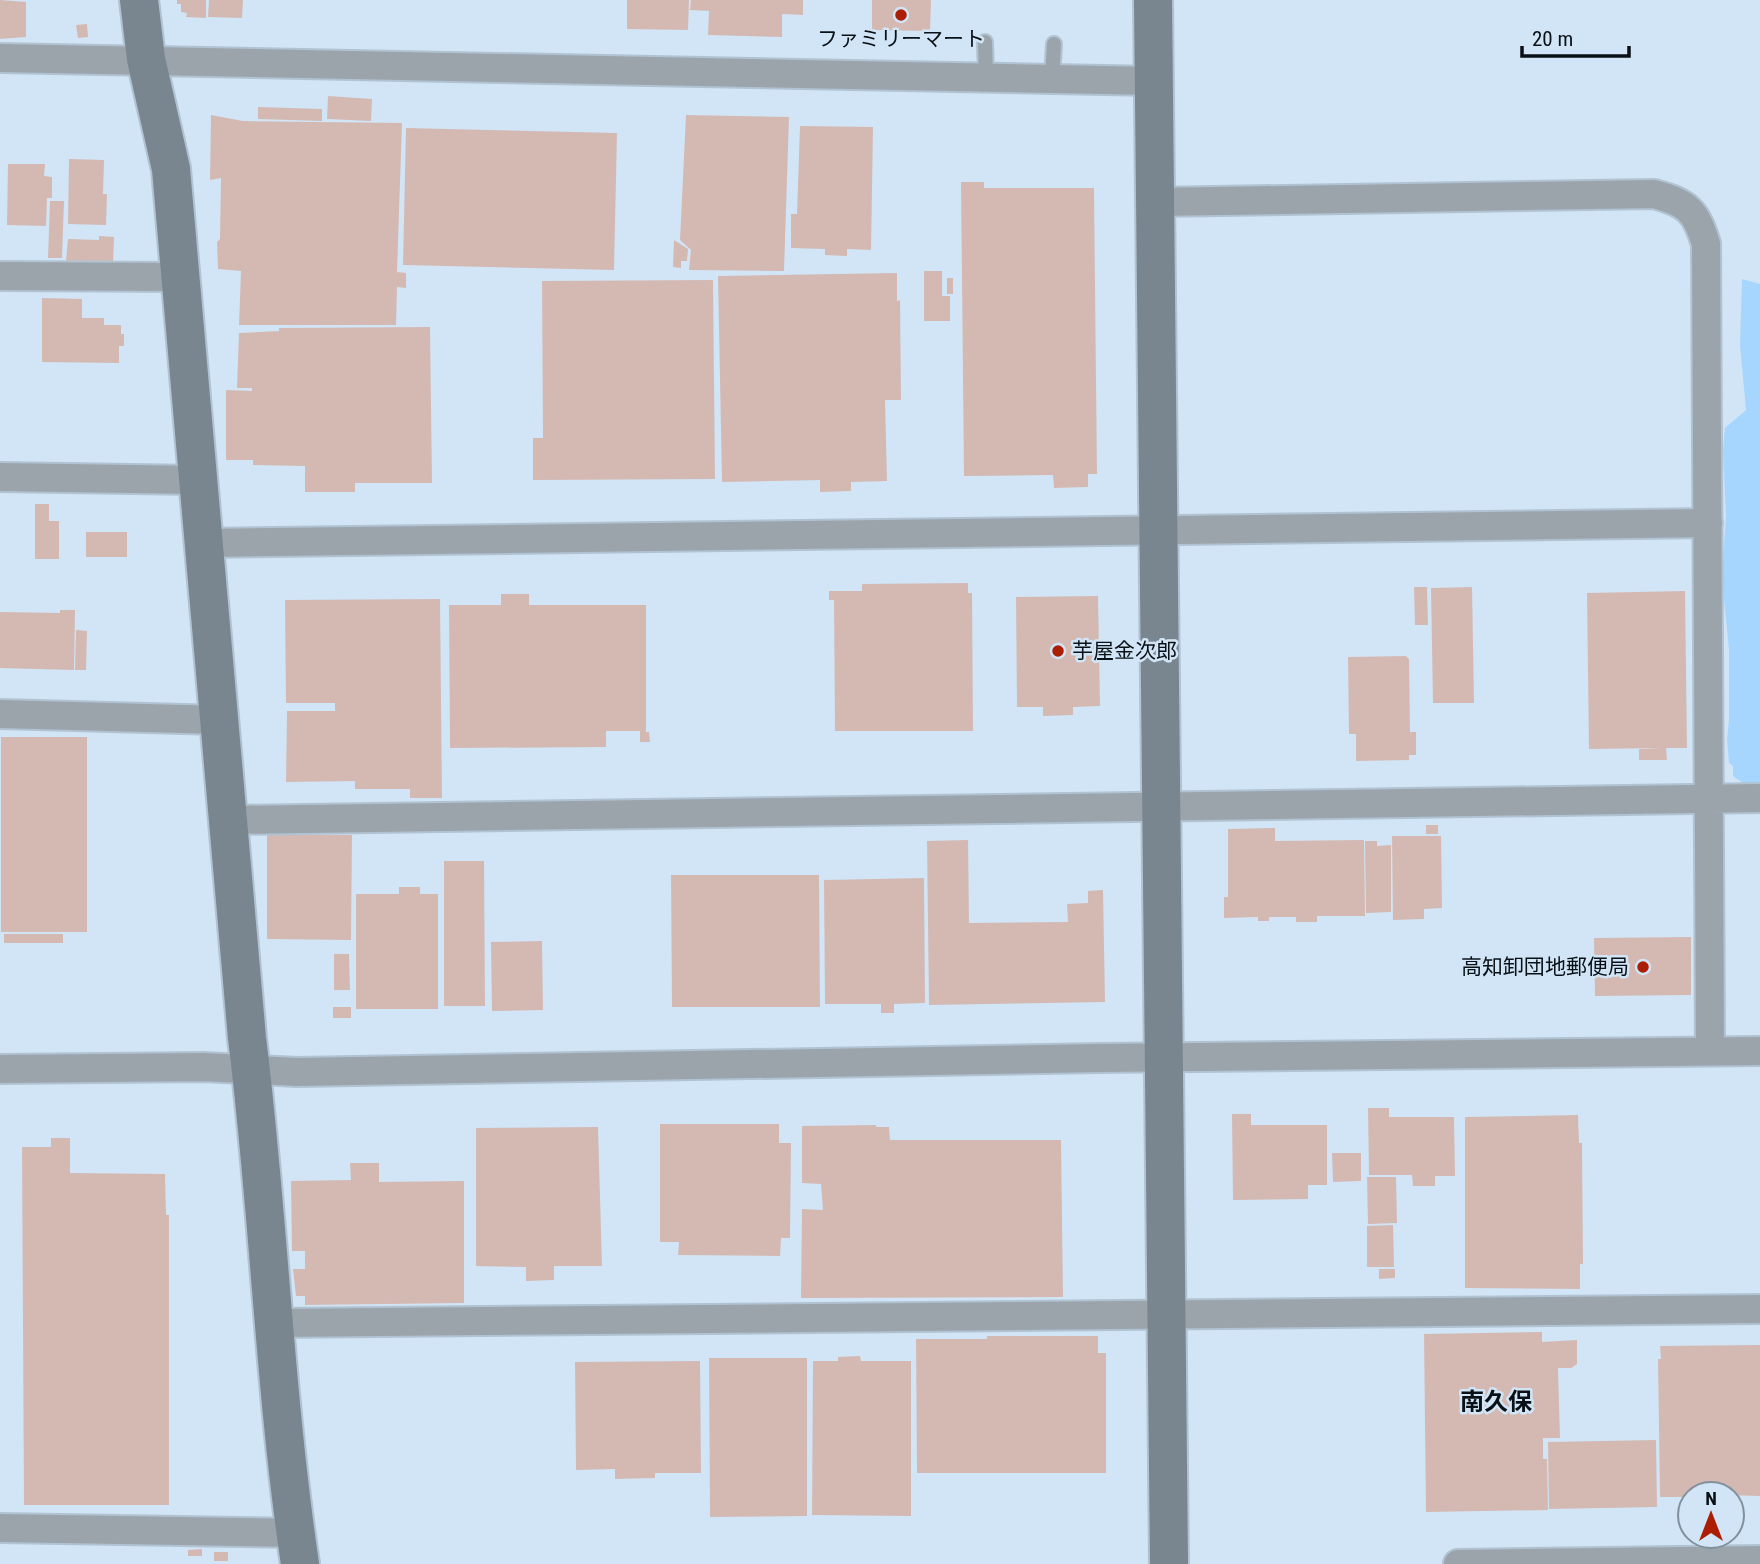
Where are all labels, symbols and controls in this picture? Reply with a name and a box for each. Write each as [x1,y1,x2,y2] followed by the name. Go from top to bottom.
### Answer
[893,7,909,23] marker: ファミリーマート
[1522,14,1629,58] scale bar
[817,27,985,51] place label: ファミリーマート
[1532,27,1573,51] text: 20 m
[1072,639,1177,663] place label: 芋屋金次郎
[1050,643,1066,659] marker: 芋屋金次郎
[1461,955,1629,979] place label: 高知卸団地郵便局
[1635,959,1651,975] marker: 高知卸団地郵便局
[1460,1388,1532,1416] district label: 南久保
[1676,1480,1746,1550] north arrow
[1705,1487,1717,1510] text: N

